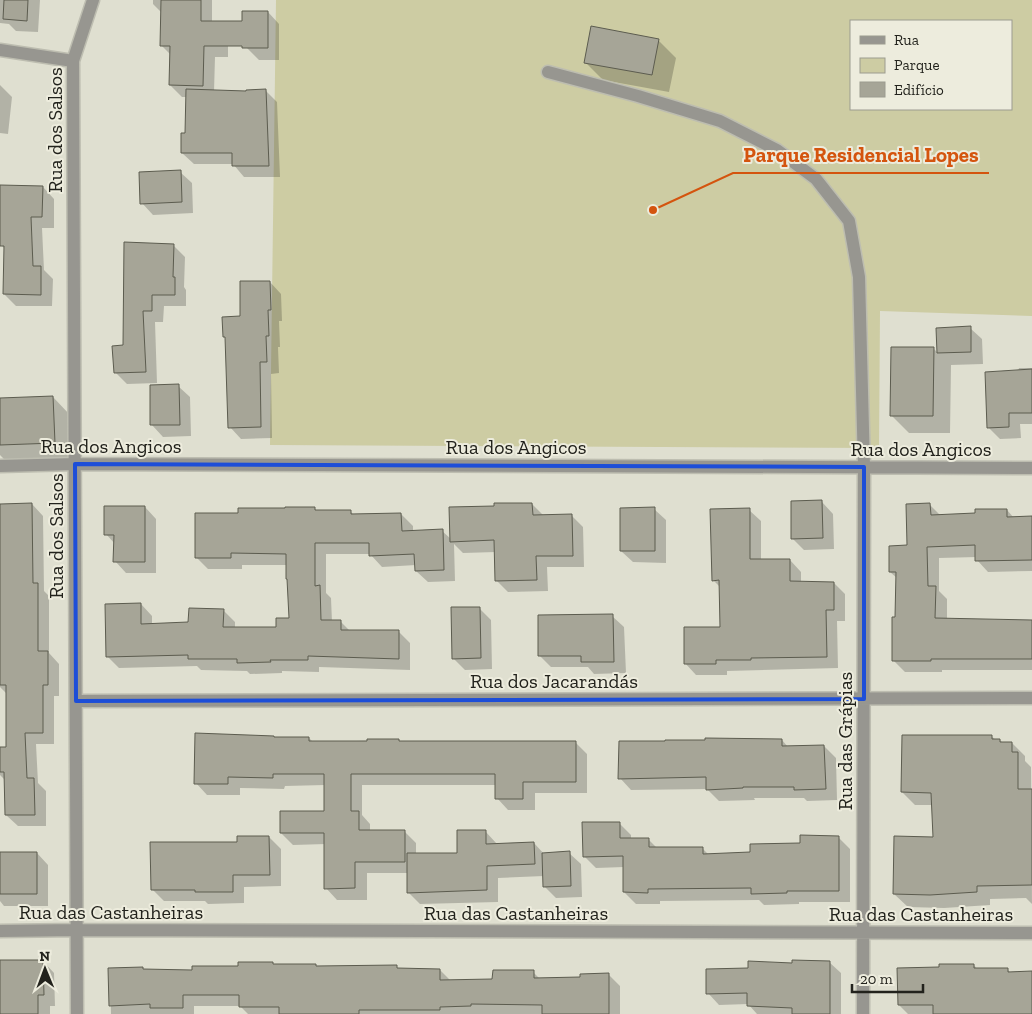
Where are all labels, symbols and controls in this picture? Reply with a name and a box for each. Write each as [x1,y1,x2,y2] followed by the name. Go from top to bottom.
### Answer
[850,20,1012,110] legend
[894,31,919,49] text: Rua
[894,56,940,74] text: Parque
[43,67,67,193] street label: Rua dos Salsos
[894,81,944,99] text: Edifício
[733,137,989,173] callout: Parque Residencial Lopes
[743,142,979,167] text: Parque Residencial Lopes
[41,434,181,458] street label: Rua dos Angicos
[446,435,586,459] street label: Rua dos Angicos
[851,437,991,461] street label: Rua dos Angicos
[44,473,68,599] street label: Rua dos Salsos
[470,669,638,693] street label: Rua dos Jacarandás
[833,672,857,810] street label: Rua das Grápias
[19,900,203,924] street label: Rua das Castanheiras
[424,901,608,925] street label: Rua das Castanheiras
[829,902,1013,926] street label: Rua das Castanheiras
[20,944,70,994] north arrow
[39,948,51,965] text: N
[852,962,923,994] scale bar
[860,970,893,988] text: 20 m

